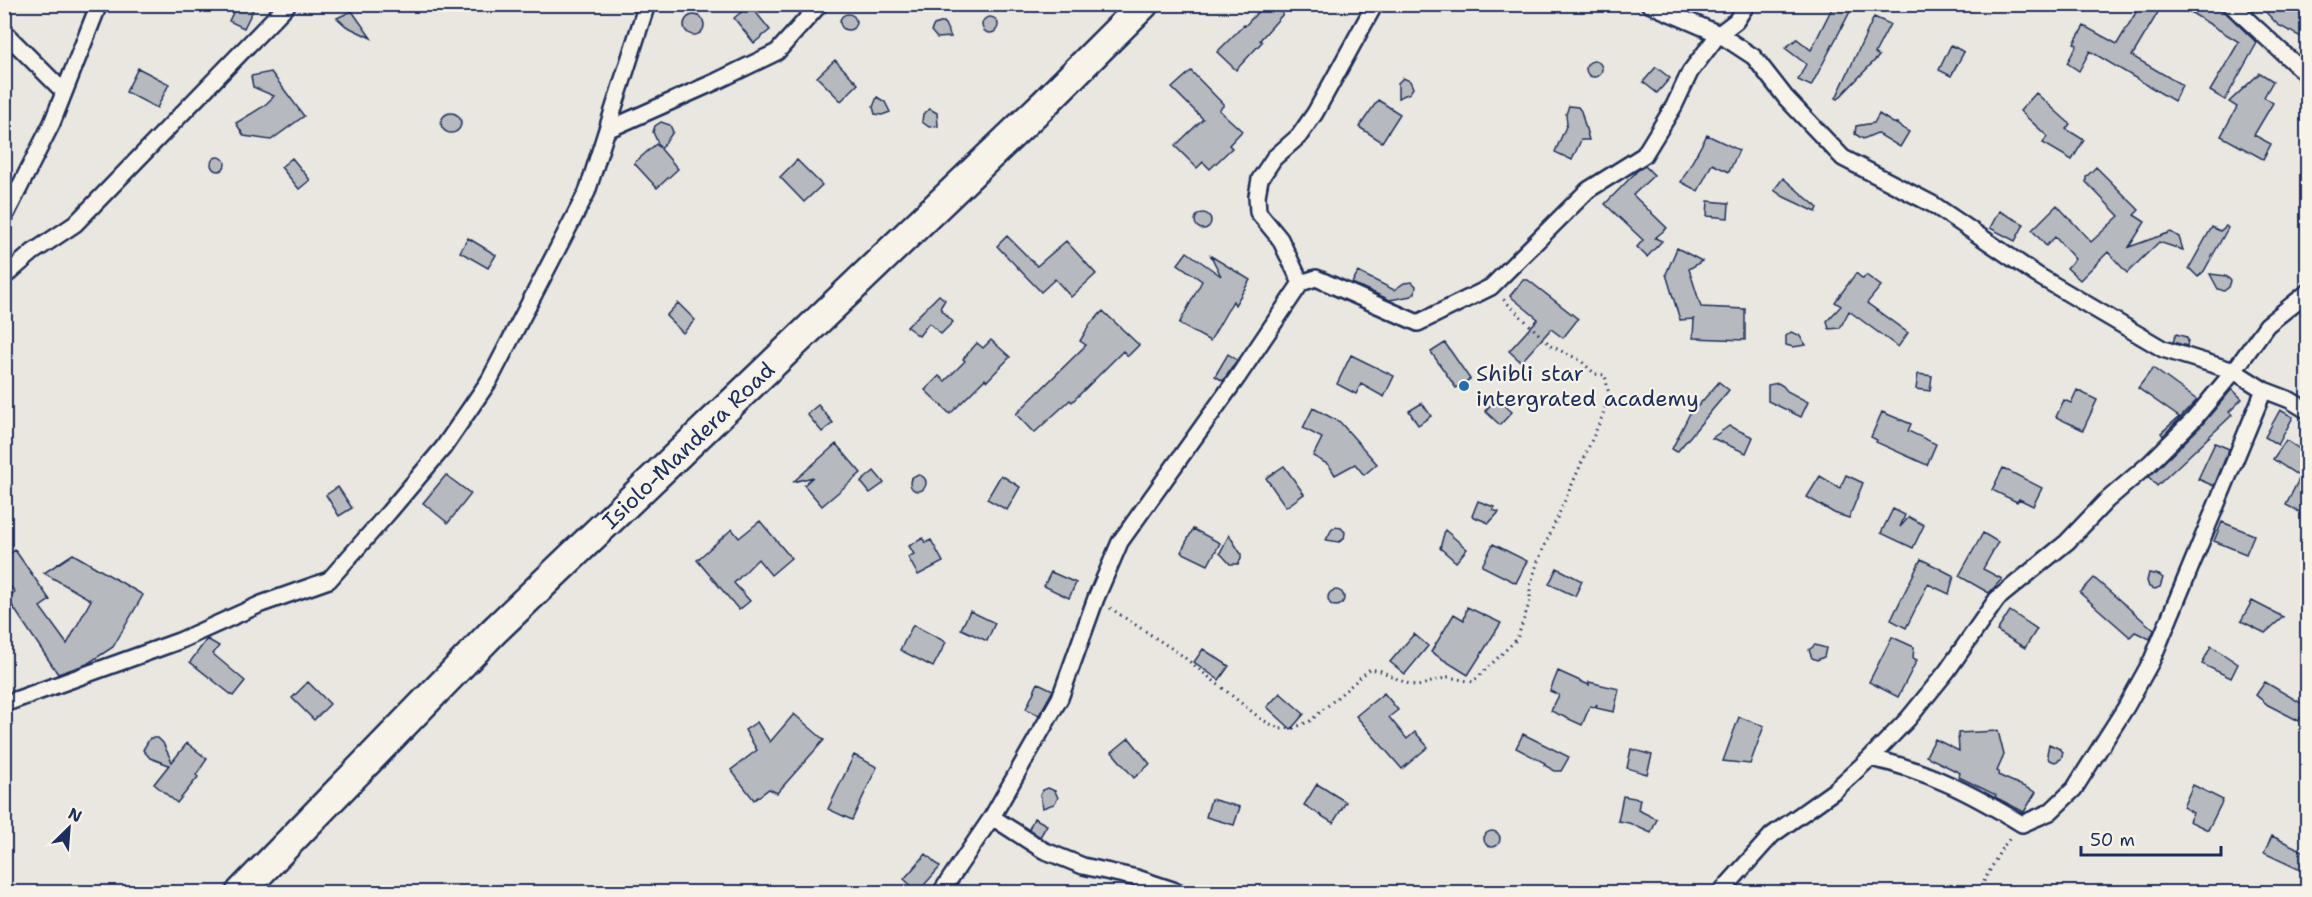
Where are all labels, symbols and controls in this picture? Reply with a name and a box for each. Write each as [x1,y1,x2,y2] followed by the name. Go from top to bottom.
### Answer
[596,355,781,535] street label: Isiolo-Mandera Road
[1476,359,1699,413] place label: Shibli star intergrated academy
[1457,379,1471,393] marker: Shibli star intergrated academy
[39,798,99,858] north arrow
[65,803,85,827] text: N
[2081,819,2220,857] scale bar
[2090,828,2135,852] text: 50 m

